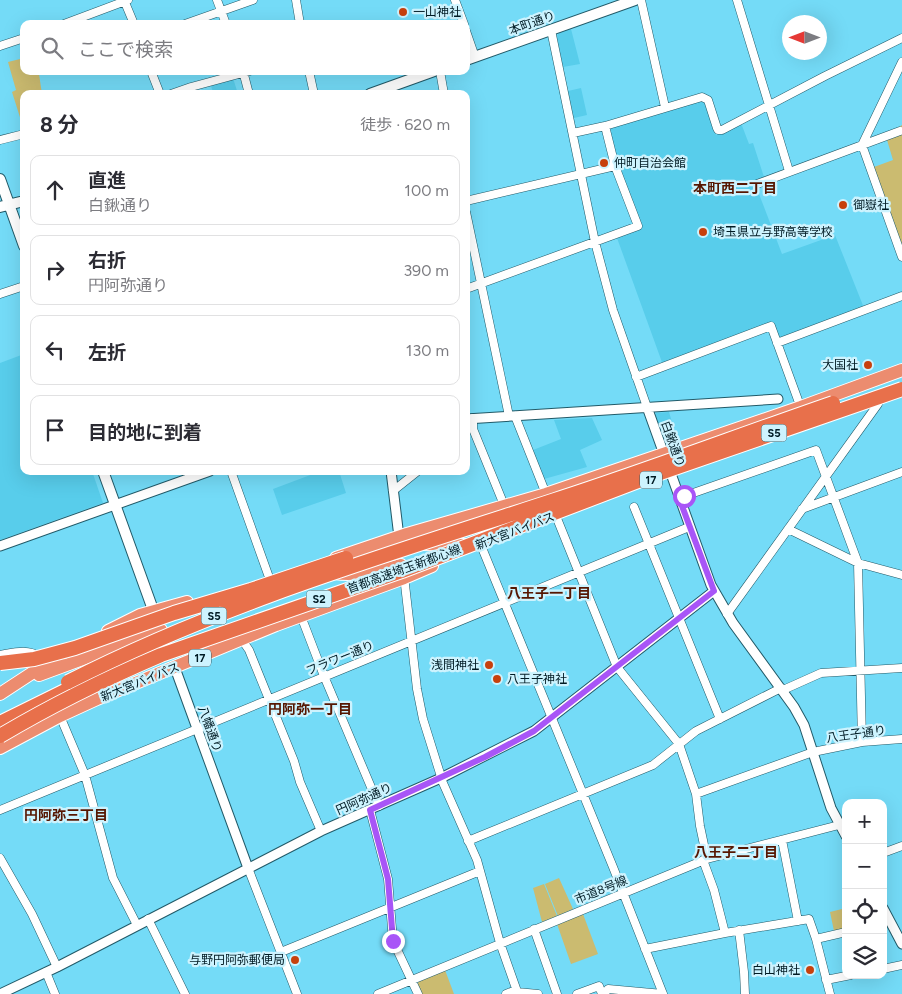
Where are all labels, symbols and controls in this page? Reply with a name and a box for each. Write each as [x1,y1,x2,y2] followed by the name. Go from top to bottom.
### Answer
[413,5,461,19] place label: 一山神社
[397,6,409,18] marker: 一山神社
[507,8,557,38] street label: 本町通り
[782,15,827,60] north arrow
[20,20,470,75] search box
[38,34,66,62] icon: search
[78,38,173,61] text: ここで検索
[40,112,79,137] text: 8 分
[360,115,450,134] text: 徒歩 · 620 m
[614,156,686,170] place label: 仲町自治会館
[598,157,610,169] marker: 仲町自治会館
[88,169,126,192] text: 直進
[41,176,69,204] icon: ahead
[693,180,777,197] district label: 本町西二丁目
[404,181,449,200] text: 100 m
[88,196,152,215] text: 白鍬通り
[853,198,889,212] place label: 御嶽社
[837,199,849,211] marker: 御嶽社
[713,225,833,239] place label: 埼玉県立与野高等学校
[697,226,709,238] marker: 埼玉県立与野高等学校
[88,249,126,272] text: 右折
[41,256,69,284] icon: right
[403,261,449,280] text: 390 m
[88,276,168,295] text: 円阿弥通り
[41,336,69,364] icon: left
[88,341,126,364] text: 左折
[406,341,449,360] text: 130 m
[822,358,858,372] place label: 大国社
[862,359,874,371] marker: 大国社
[41,416,69,444] icon: arrive
[658,419,688,469] street label: 白鍬通り
[88,421,202,444] text: 目的地に到着
[762,424,786,442] road number: S5
[640,472,662,488] road number: 17
[673,485,696,508] route start
[473,509,557,553] street label: 新大宮バイパス
[345,542,463,596] street label: 首都高速埼玉新都心線
[507,585,591,602] district label: 八王子一丁目
[306,590,332,608] road number: S2
[202,608,226,624] road number: S5
[304,638,376,678] street label: フラワー通り
[189,650,211,666] road number: 17
[431,658,479,672] place label: 浅間神社
[483,659,495,671] marker: 浅間神社
[99,660,181,704] street label: 新大宮バイパス
[507,672,567,686] place label: 八王子神社
[491,673,503,685] marker: 八王子神社
[268,701,352,718] district label: 円阿弥一丁目
[195,704,225,754] street label: 八幡通り
[825,723,887,745] street label: 八王子通り
[334,780,394,818] street label: 円阿弥通り
[842,799,887,979] map controls
[842,799,887,844] button: +
[24,807,108,824] district label: 円阿弥三丁目
[694,844,778,861] district label: 八王子二丁目
[842,844,887,889] button: −
[573,873,629,907] street label: 市道8号線
[842,889,887,934] button: locate
[382,930,405,953] route end
[842,934,887,979] button: layers
[189,953,285,967] place label: 与野円阿弥郵便局
[289,954,301,966] marker: 与野円阿弥郵便局
[752,963,800,977] place label: 白山神社
[804,964,816,976] marker: 白山神社

